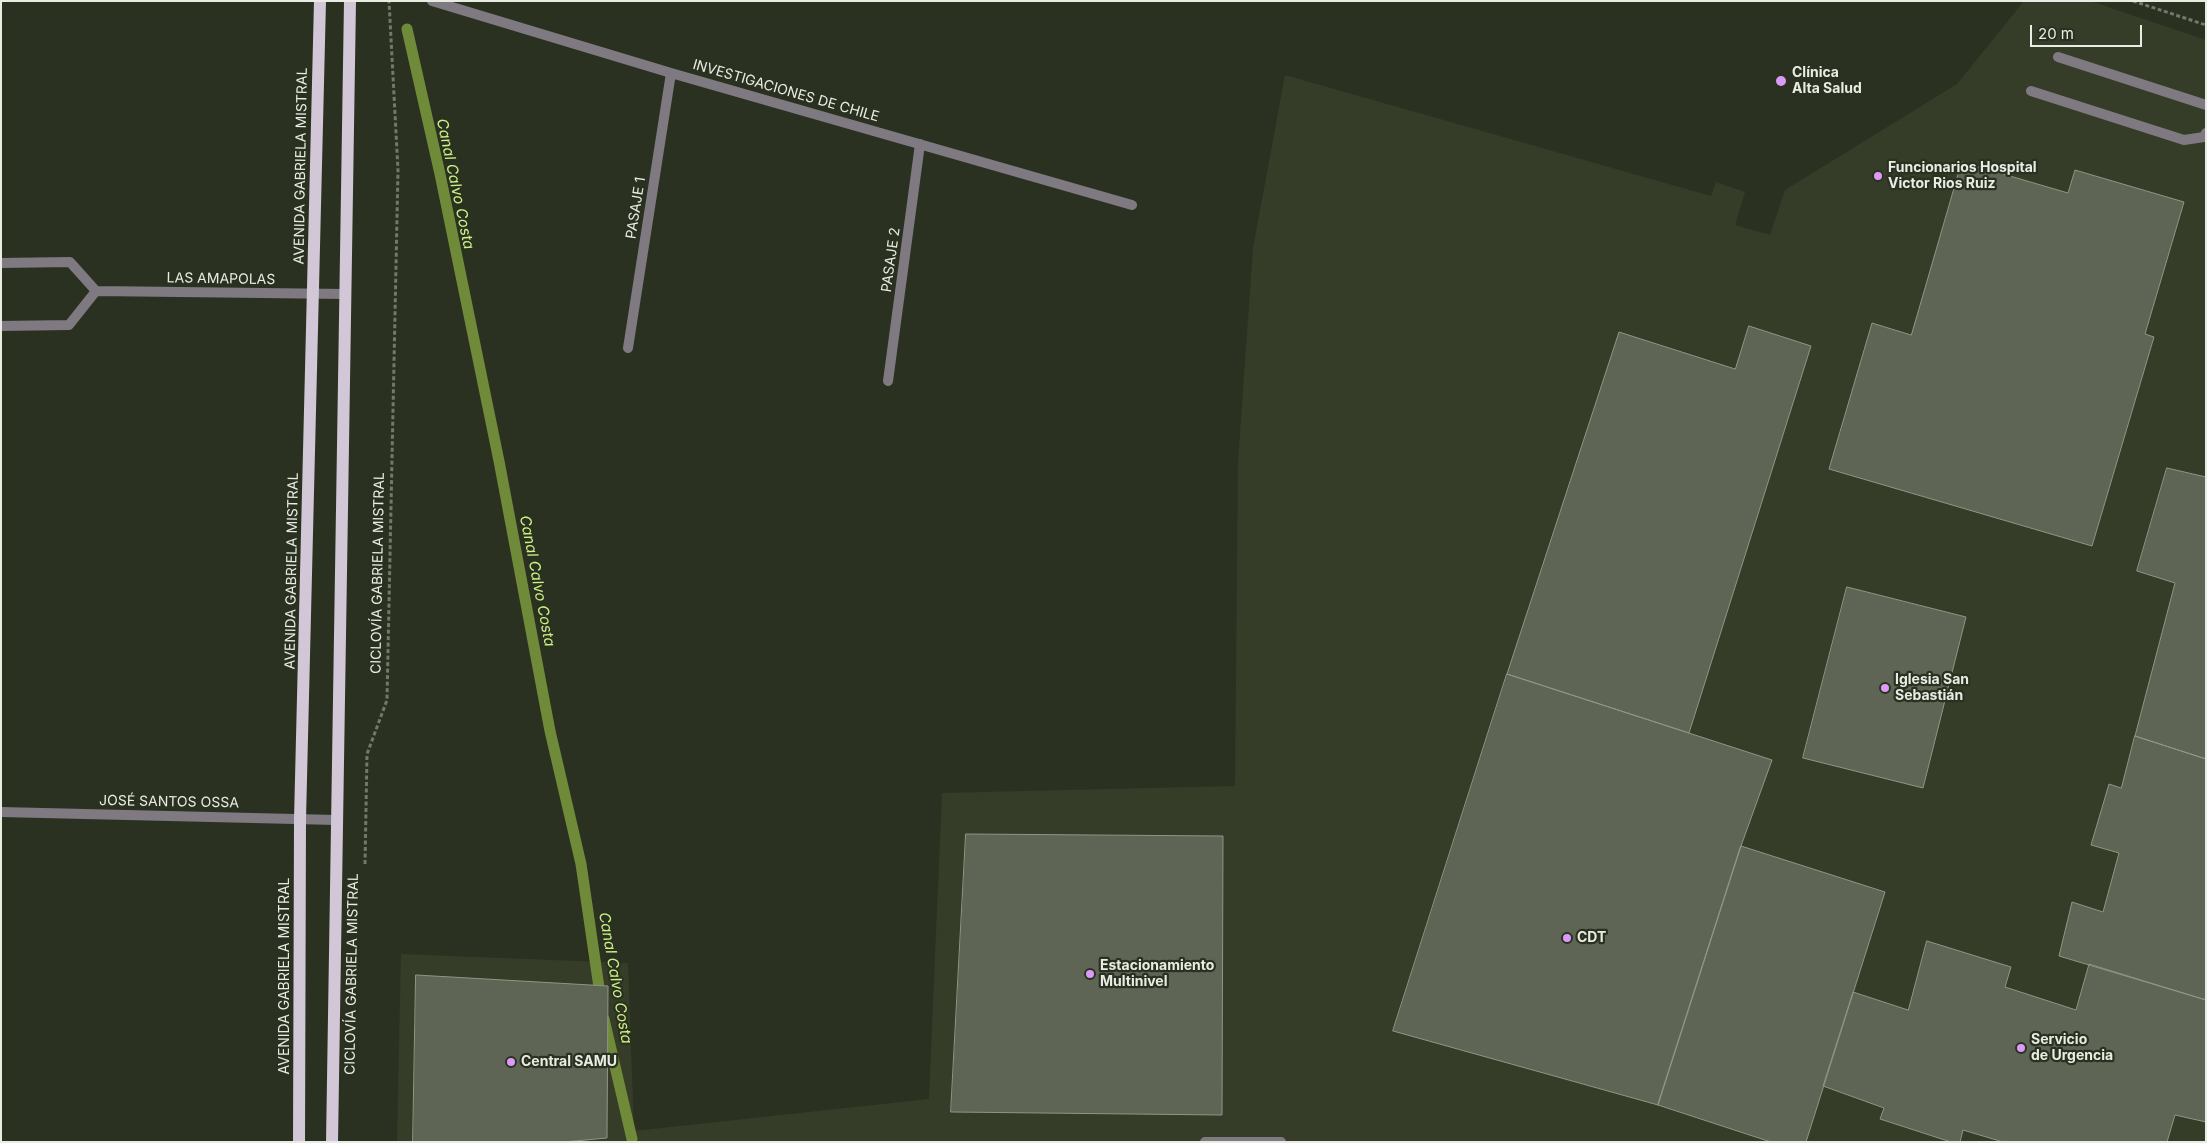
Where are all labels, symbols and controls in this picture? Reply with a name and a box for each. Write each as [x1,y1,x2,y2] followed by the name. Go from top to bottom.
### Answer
[2032,15,2144,47] scale bar
[2038,24,2074,43] text: 20 m
[691,56,881,126] street label: INVESTIGACIONES DE CHILE
[1792,65,1862,98] place label: Clínica Alta Salud
[291,67,311,265] street label: AVENIDA GABRIELA MISTRAL
[1774,74,1788,88] marker: Clínica Alta Salud
[432,117,478,251] water label: Canal Calvo Costa
[1888,160,2037,192] place label: Funcionarios Hospital Victor Rios Ruiz
[1872,170,1884,182] marker: Funcionarios Hospital Victor Rios Ruiz
[623,176,649,240] street label: PASAJE 1
[878,227,904,293] street label: PASAJE 2
[167,270,275,288] street label: LAS AMAPOLAS
[282,472,302,670] street label: AVENIDA GABRIELA MISTRAL
[368,472,388,674] street label: CICLOVÍA GABRIELA MISTRAL
[515,514,559,648] water label: Canal Calvo Costa
[1895,672,1969,704] place label: Iglesia San Sebastián
[1879,682,1891,694] marker: Iglesia San Sebastián
[99,792,239,812] street label: JOSÉ SANTOS OSSA
[342,873,362,1075] street label: CICLOVÍA GABRIELA MISTRAL
[277,878,293,1074] street label: AVENIDA GABRIELA MISTRAL
[595,911,635,1045] water label: Canal Calvo Costa
[1577,930,1606,946] place label: CDT
[1561,932,1573,944] marker: CDT
[1100,958,1214,990] place label: Estacionamiento Multinivel
[1084,968,1096,980] marker: Estacionamiento Multinivel
[2031,1032,2113,1064] place label: Servicio de Urgencia
[2015,1042,2027,1054] marker: Servicio de Urgencia
[521,1054,617,1070] place label: Central SAMU
[505,1056,517,1068] marker: Central SAMU

